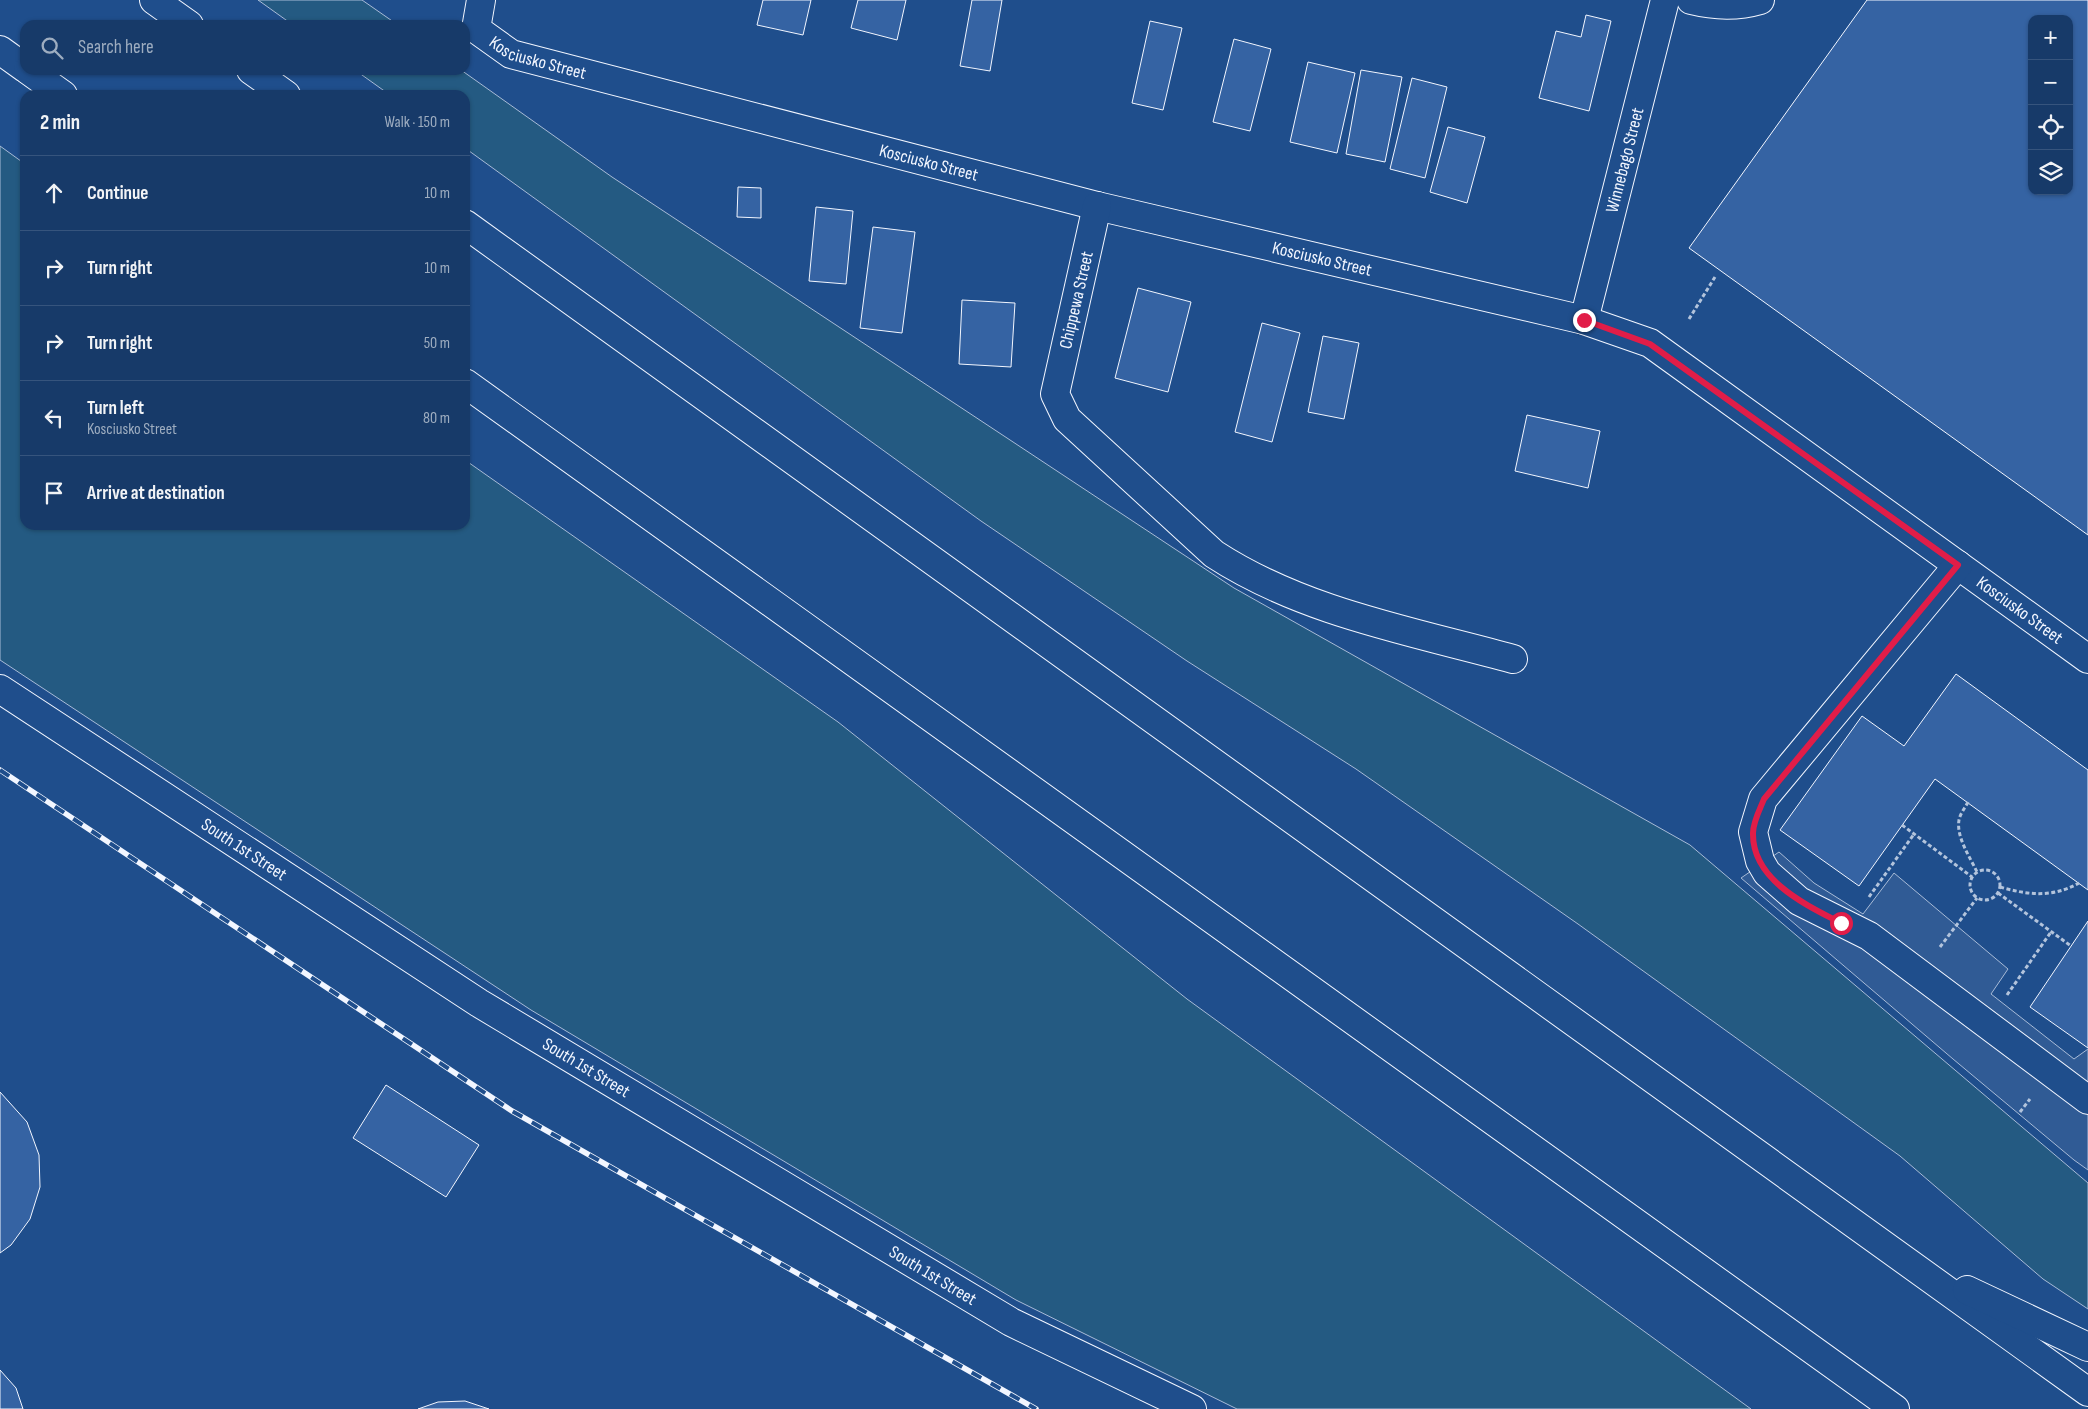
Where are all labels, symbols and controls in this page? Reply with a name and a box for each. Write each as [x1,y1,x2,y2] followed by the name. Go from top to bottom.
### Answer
[2028,15,2073,195] map controls
[2028,15,2073,60] button: +
[20,20,470,75] search box
[485,32,589,84] street label: Kosciusko Street
[38,34,66,62] icon: search
[78,36,154,59] text: Search here
[2028,60,2073,105] button: −
[1602,105,1648,215] street label: Winnebago Street
[2028,105,2073,150] button: locate
[40,110,80,135] text: 2 min
[385,113,450,132] text: Walk · 150 m
[877,140,981,186] street label: Kosciusko Street
[2028,150,2073,195] button: layers
[40,179,68,207] icon: ahead
[87,182,148,205] text: Continue
[424,184,450,203] text: 10 m
[1270,237,1374,281] street label: Kosciusko Street
[1055,249,1098,351] street label: Chippewa Street
[40,254,68,282] icon: right
[87,257,152,280] text: Turn right
[424,259,450,278] text: 10 m
[1573,309,1596,332] route end
[40,329,68,357] icon: right
[87,332,152,355] text: Turn right
[424,334,450,353] text: 50 m
[87,397,144,420] text: Turn left
[40,404,68,432] icon: left
[423,409,450,428] text: 80 m
[87,420,177,439] text: Kosciusko Street
[40,479,68,507] icon: arrive
[87,482,225,505] text: Arrive at destination
[1972,572,2067,649] street label: Kosciusko Street
[197,814,291,885] street label: South 1st Street
[1830,912,1853,935] route start
[539,1034,634,1102] street label: South 1st Street
[885,1241,981,1310] street label: South 1st Street

